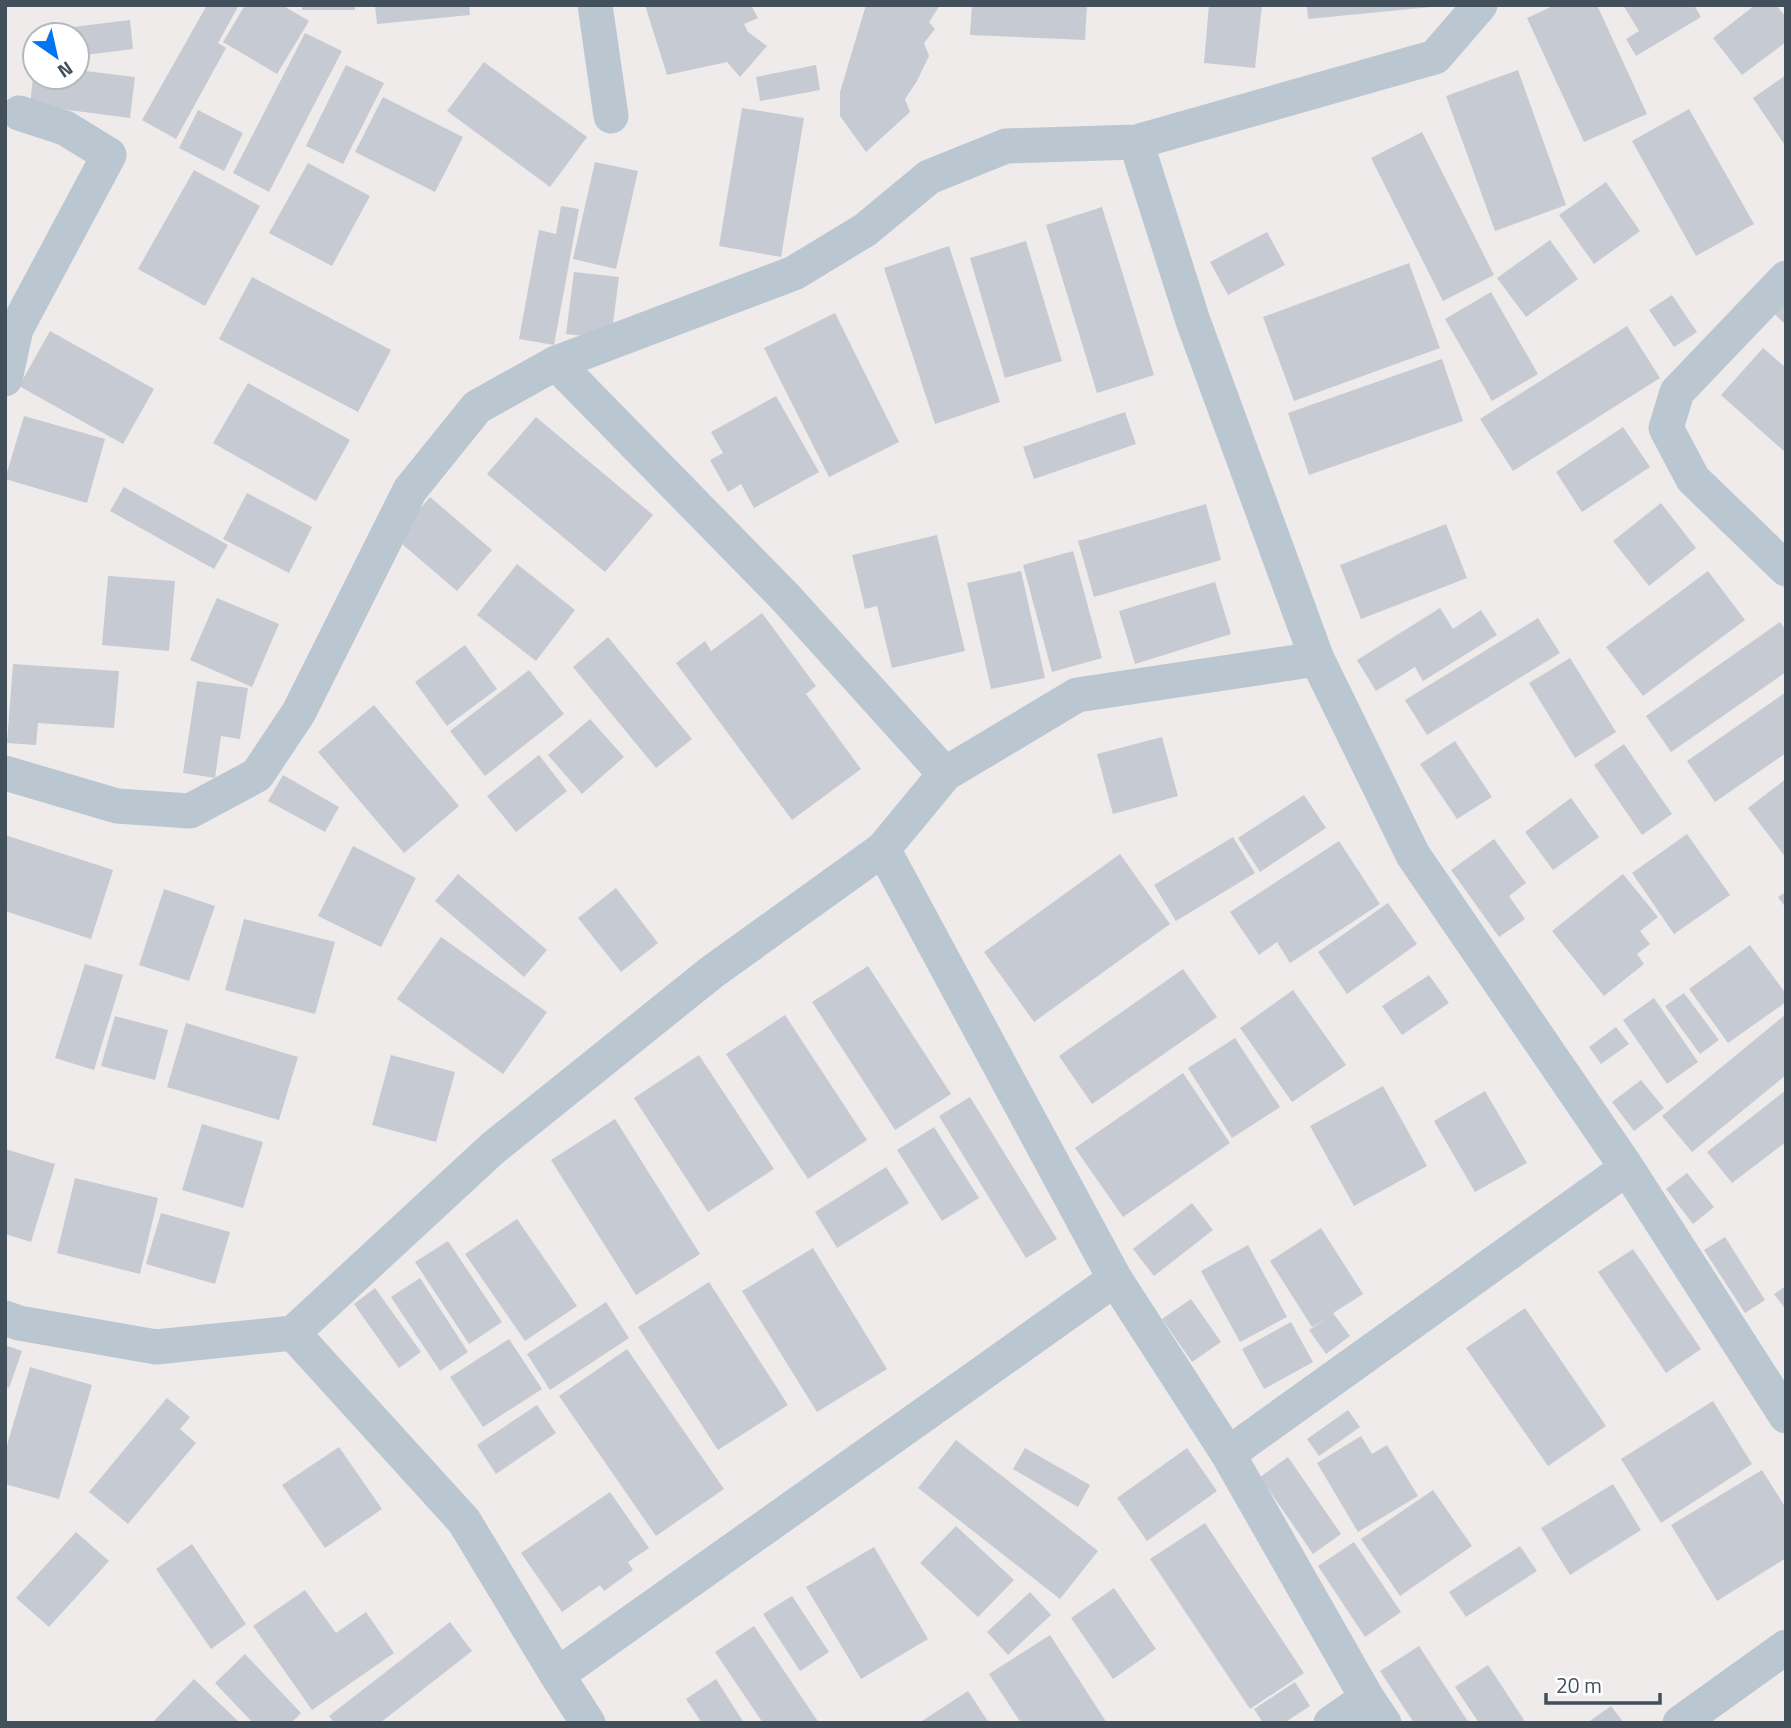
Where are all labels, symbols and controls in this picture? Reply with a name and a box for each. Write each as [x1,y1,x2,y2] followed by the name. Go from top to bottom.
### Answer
[21,21,91,91] north arrow
[52,55,79,86] text: N
[1546,1662,1660,1706] scale bar
[1556,1669,1602,1701] text: 20 m

